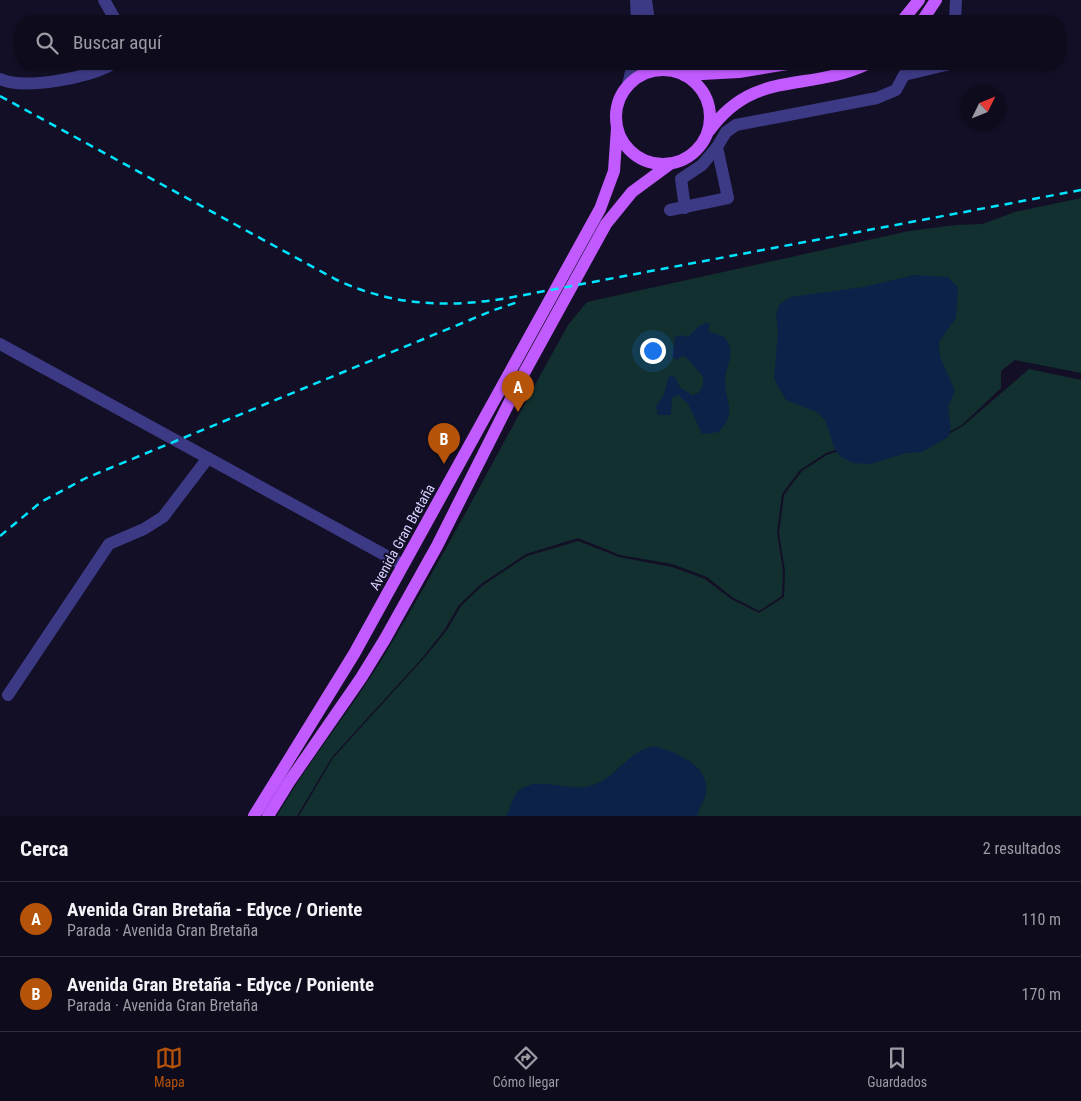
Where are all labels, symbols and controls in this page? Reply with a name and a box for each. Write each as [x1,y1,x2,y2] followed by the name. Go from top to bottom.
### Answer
[15,15,1066,70] search box
[33,29,61,57] icon: search
[73,31,162,54] text: Buscar aquí
[961,85,1006,130] north arrow
[640,338,666,364] your location
[502,371,534,412] pin: A
[428,423,460,464] pin: B
[366,481,438,593] street label: Avenida Gran Bretaña
[20,837,68,861] text: Cerca
[983,839,1061,858] text: 2 resultados
[67,898,362,921] text: Avenida Gran Bretaña - Edyce / Oriente
[31,910,41,929] text: A
[1022,910,1061,929] text: 110 m
[67,921,258,940] text: Parada · Avenida Gran Bretaña
[67,973,374,996] text: Avenida Gran Bretaña - Edyce / Poniente
[32,985,40,1004] text: B
[1022,985,1061,1004] text: 170 m
[67,996,258,1015] text: Parada · Avenida Gran Bretaña
[154,1044,185,1090] tab: Mapa
[493,1044,559,1090] tab: Cómo llegar
[867,1044,927,1090] tab: Guardados

